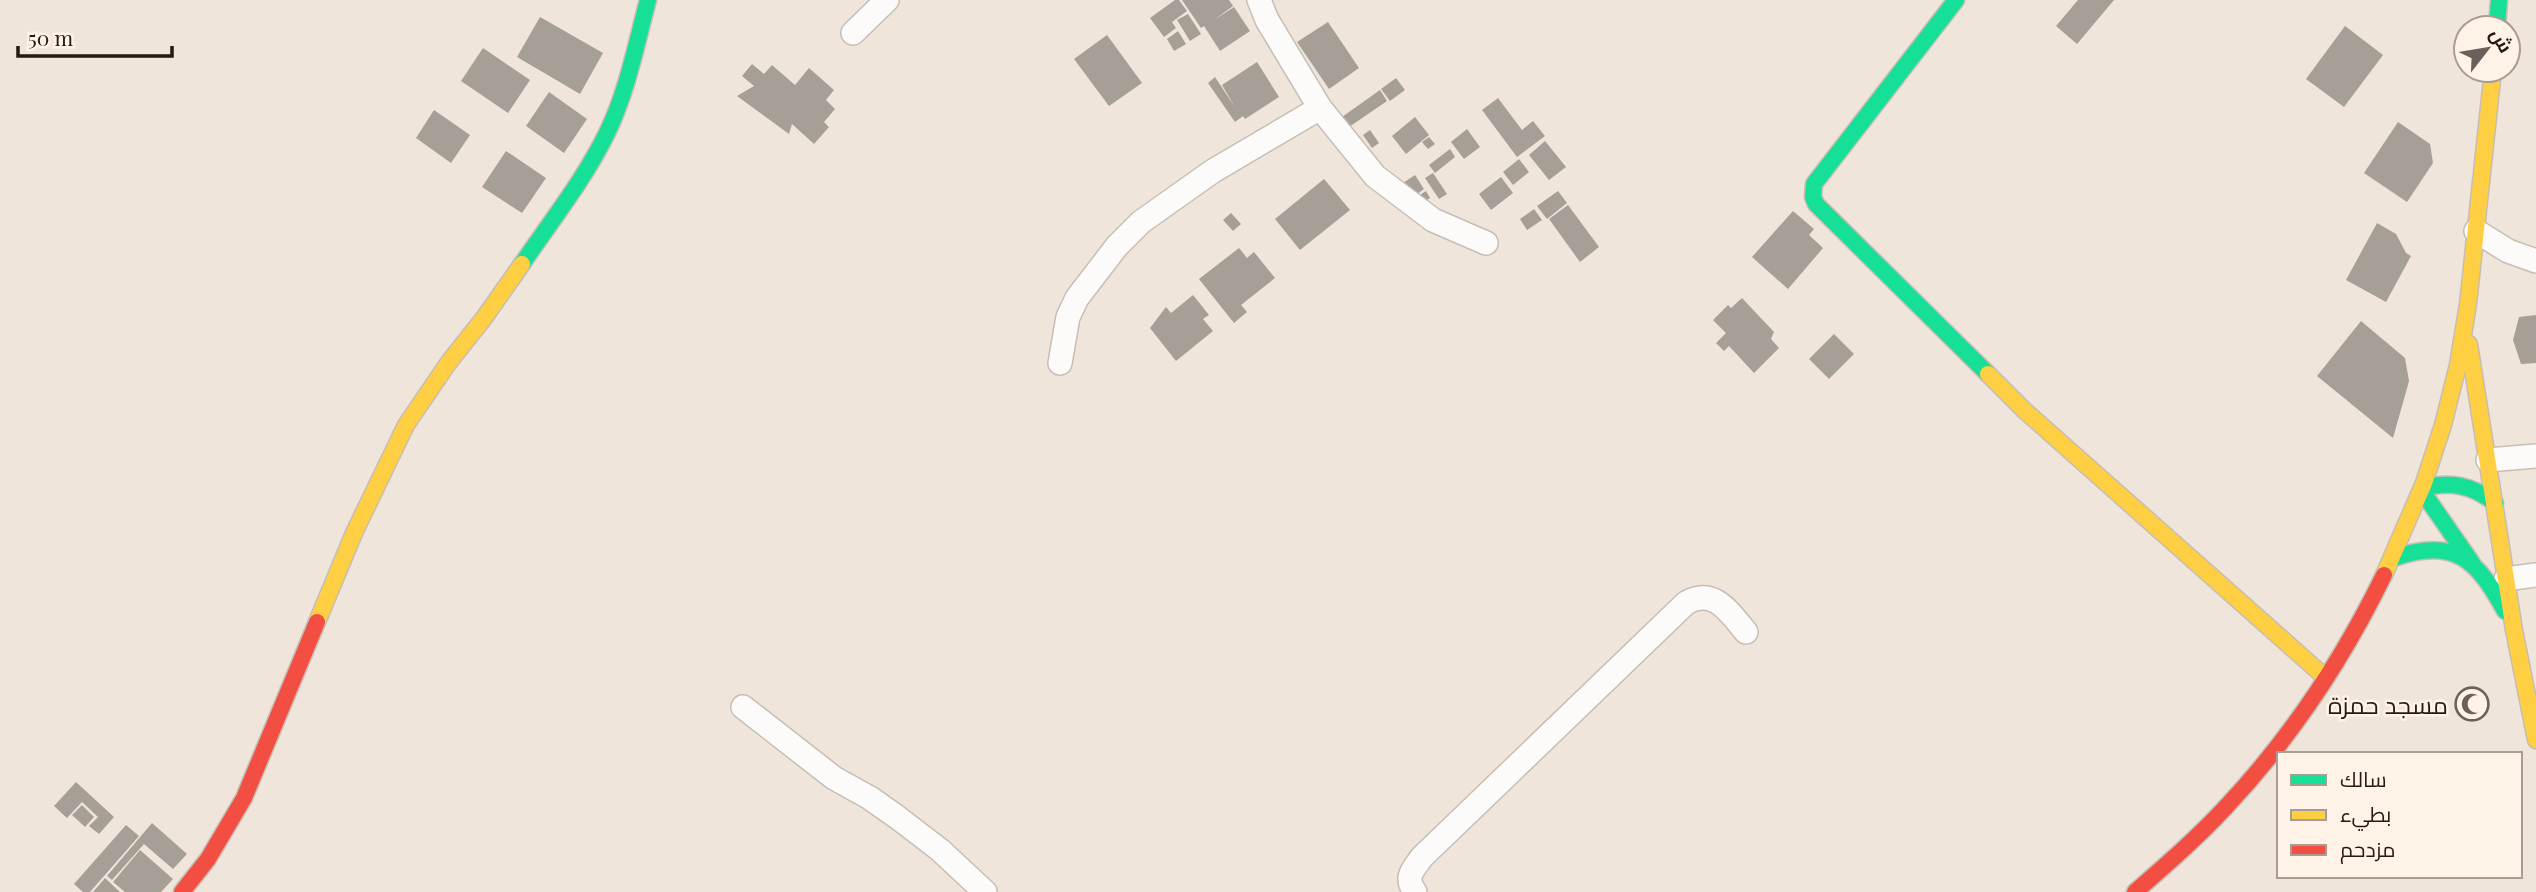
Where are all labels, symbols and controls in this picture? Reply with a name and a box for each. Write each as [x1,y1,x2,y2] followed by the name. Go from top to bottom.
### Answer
[18,14,172,58] scale bar
[2452,14,2522,84] north arrow
[28,23,74,51] text: 50 m
[2485,23,2520,57] text: ش
[2453,685,2491,723] mosque icon: مسجد حمزة
[2328,688,2448,720] place label: مسجد حمزة
[2277,752,2522,878] legend
[2340,764,2387,792] text: سالك
[2340,799,2391,831] text: بطيء
[2340,834,2395,864] text: مزدحم

